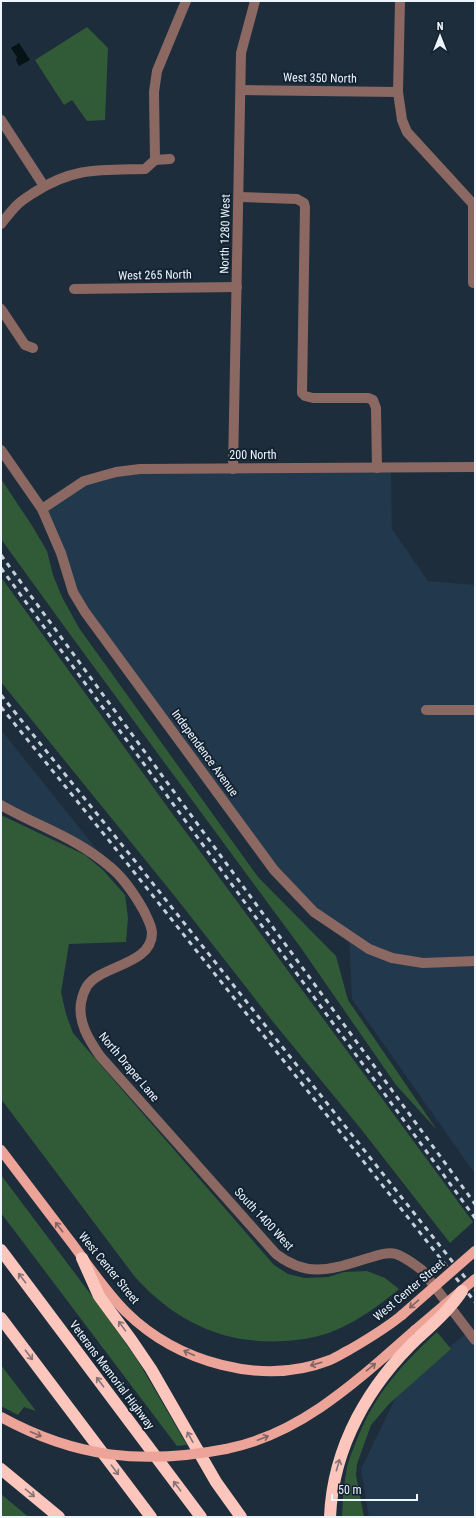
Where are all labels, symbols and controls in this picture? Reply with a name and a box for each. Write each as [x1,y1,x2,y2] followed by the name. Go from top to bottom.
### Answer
[420,16,460,56] north arrow
[437,20,444,33] text: N
[283,70,357,86] street label: West 350 North
[217,194,233,274] street label: North 1280 West
[118,267,192,283] street label: West 265 North
[229,448,277,462] street label: 200 North
[169,707,241,799] street label: Independence Avenue
[96,1029,162,1105] street label: North Draper Lane
[232,1185,297,1253] street label: South 1400 West
[55,1221,63,1232] one-way arrow
[76,1229,143,1307] street label: West Center Street
[371,1256,448,1324] street label: West Center Street
[18,1272,26,1283] one-way arrow
[409,1300,419,1309] one-way arrow
[67,1318,157,1432] street label: Veterans Memorial Highway
[118,1321,126,1332] one-way arrow
[25,1349,33,1360] one-way arrow
[183,1349,195,1356] one-way arrow
[309,1361,322,1368] one-way arrow
[366,1363,377,1372] one-way arrow
[95,1376,104,1387] one-way arrow
[29,1431,41,1438] one-way arrow
[185,1431,193,1443] one-way arrow
[257,1433,269,1441] one-way arrow
[335,1458,343,1471] one-way arrow
[111,1464,120,1475] one-way arrow
[332,1476,417,1502] scale bar
[173,1480,182,1491] one-way arrow
[338,1483,362,1497] text: 50 m
[25,1488,36,1497] one-way arrow

